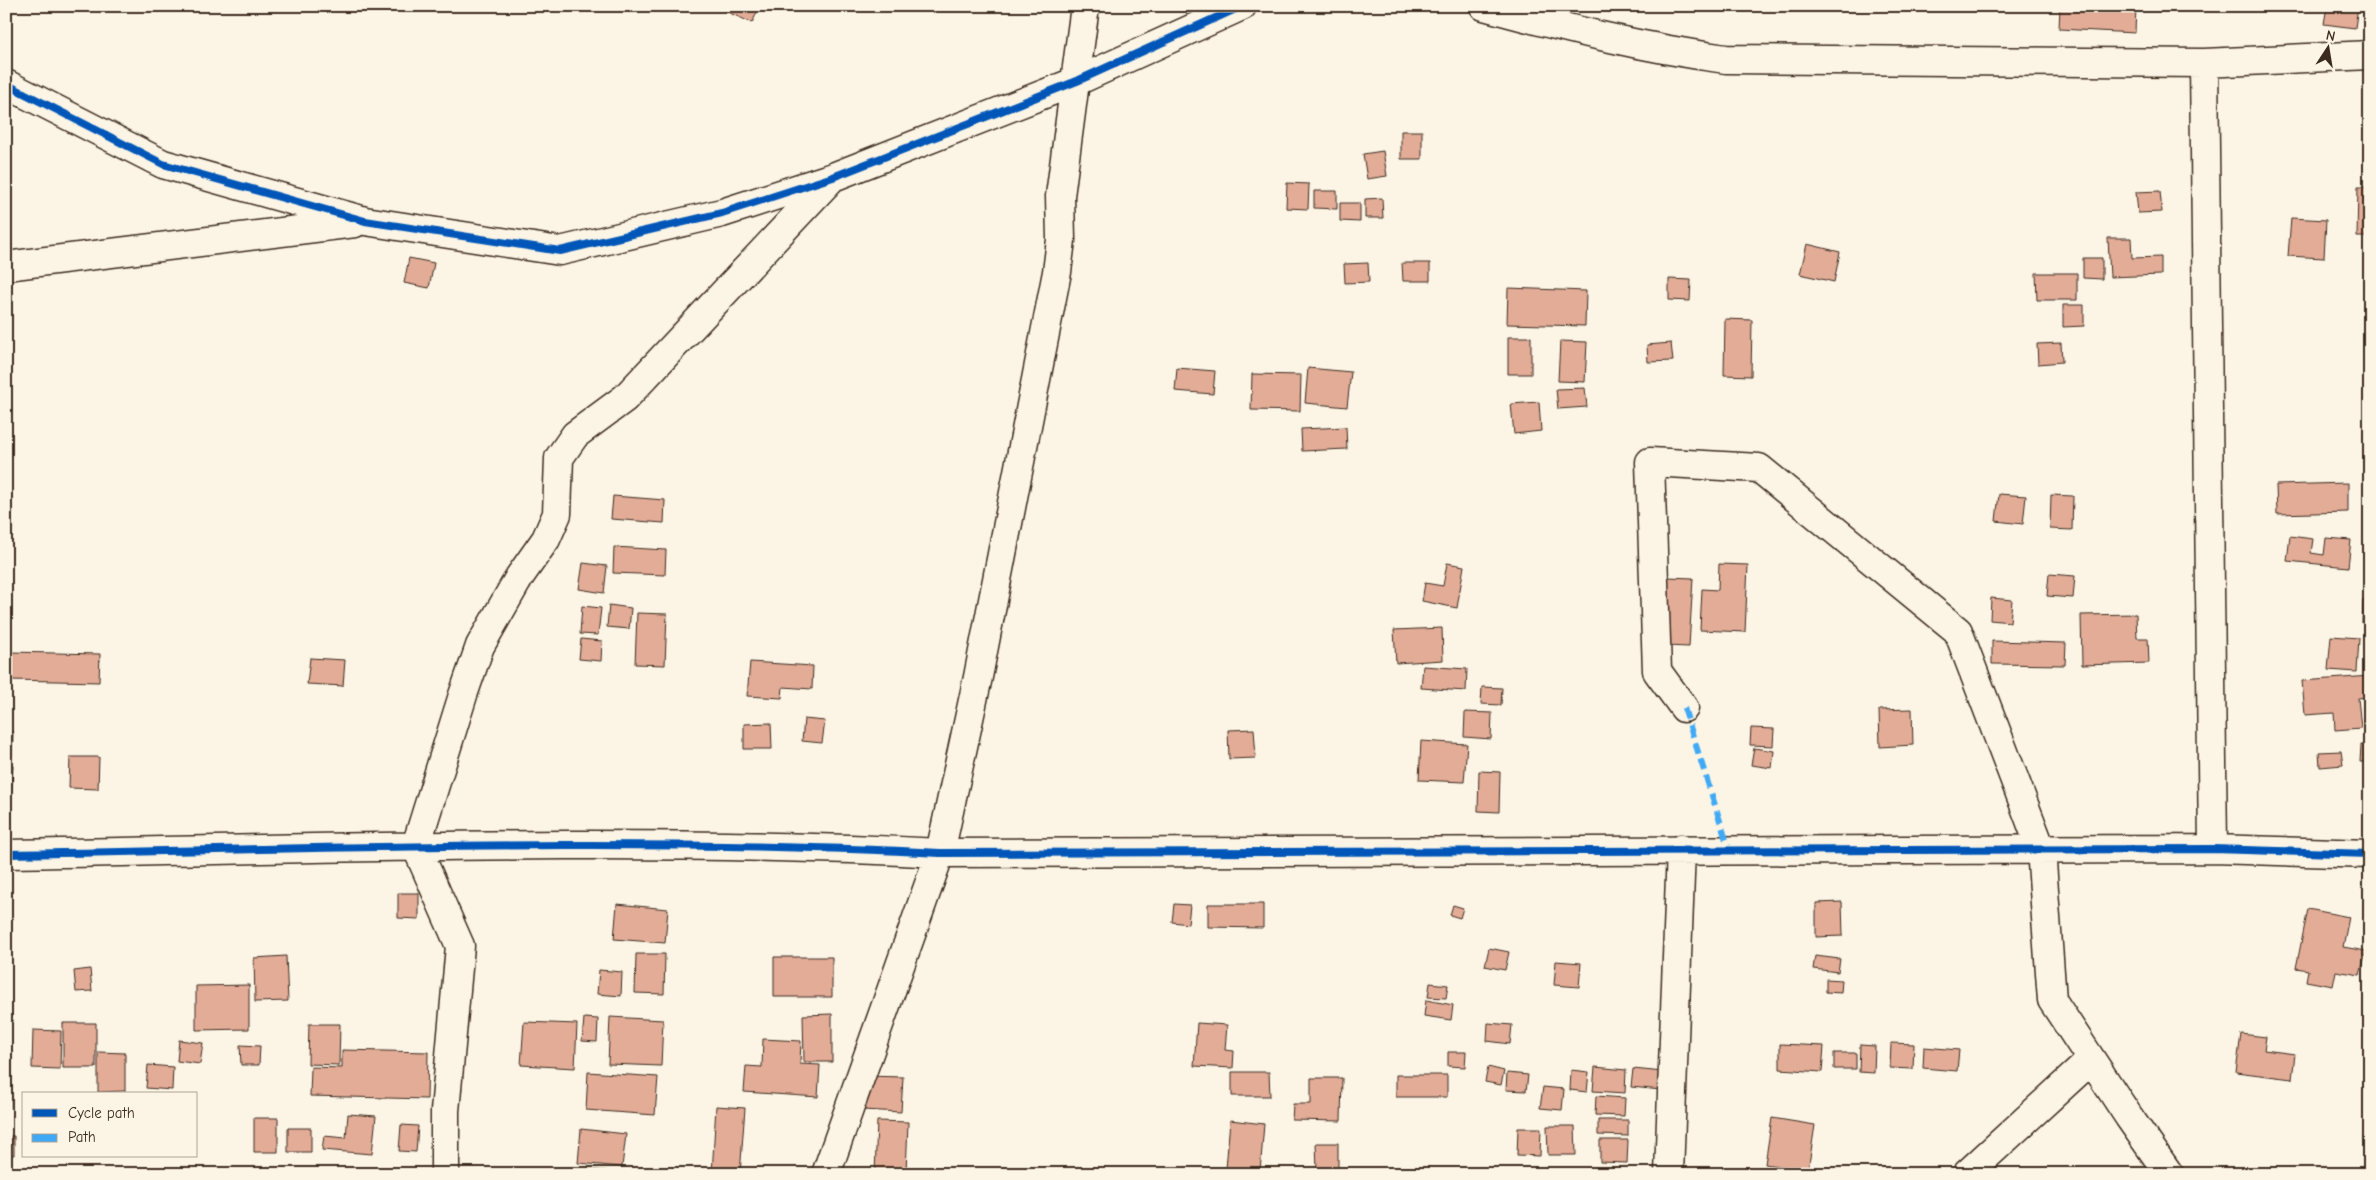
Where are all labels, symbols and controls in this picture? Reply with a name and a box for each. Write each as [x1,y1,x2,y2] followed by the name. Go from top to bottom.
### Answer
[2304,22,2354,72] north arrow
[2324,27,2337,45] text: N
[22,1092,198,1158] legend
[68,1104,135,1122] text: Cycle path
[68,1128,96,1146] text: Path

